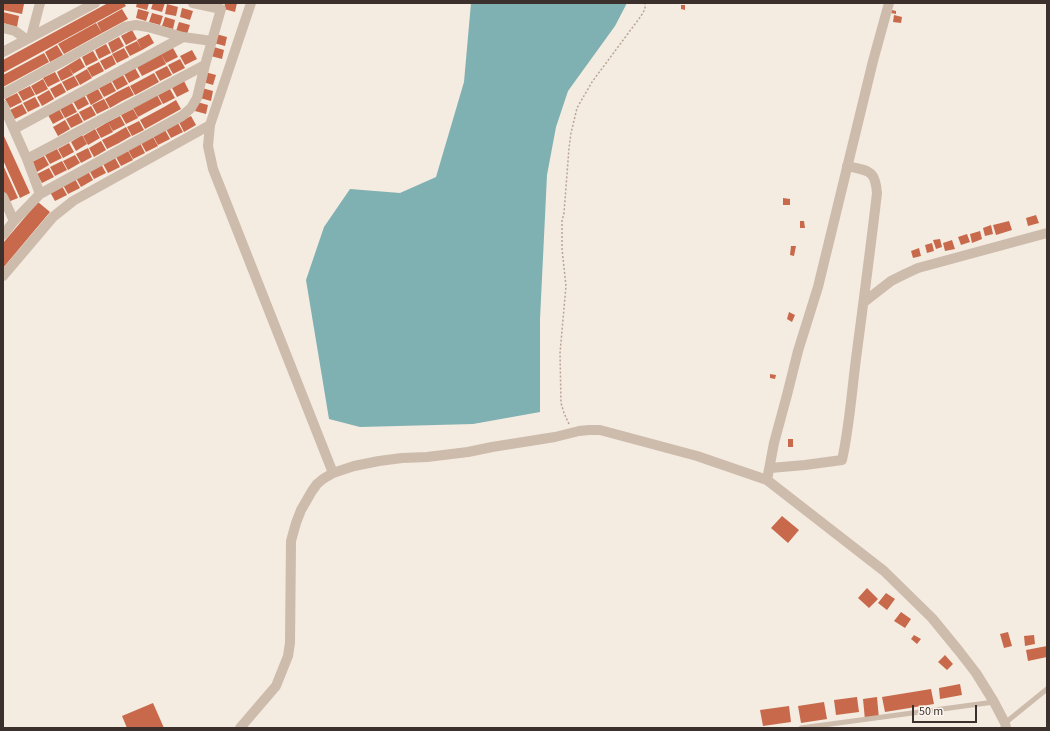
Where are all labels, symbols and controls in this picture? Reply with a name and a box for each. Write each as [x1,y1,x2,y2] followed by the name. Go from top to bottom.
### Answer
[914,697,979,723] scale bar
[919,703,943,720] text: 50 m

